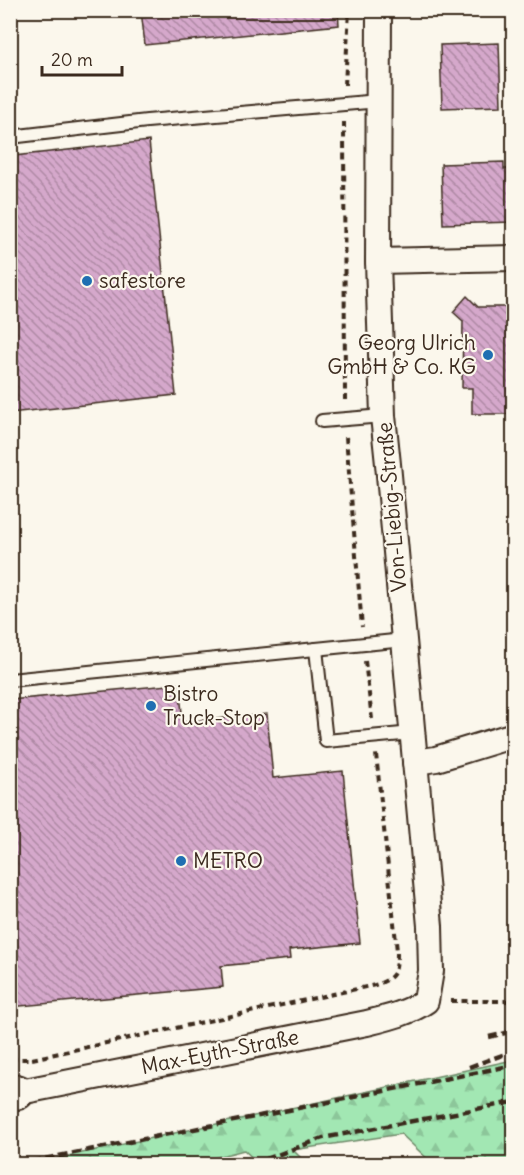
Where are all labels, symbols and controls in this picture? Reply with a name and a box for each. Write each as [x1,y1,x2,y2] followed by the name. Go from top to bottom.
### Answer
[42,39,122,77] scale bar
[51,48,93,71] text: 20 m
[99,267,186,294] place label: safestore
[80,274,94,288] marker: safestore
[327,329,476,380] place label: Georg Ulrich GmbH & Co. KG
[481,348,495,362] marker: Georg Ulrich GmbH & Co. KG
[371,421,412,593] street label: Von-Liebig-Straße
[163,680,265,731] place label: Bistro Truck-Stop
[144,699,158,713] marker: Bistro Truck-Stop
[193,847,263,874] place label: METRO
[174,854,188,868] marker: METRO
[139,1023,301,1080] street label: Max-Eyth-Straße

